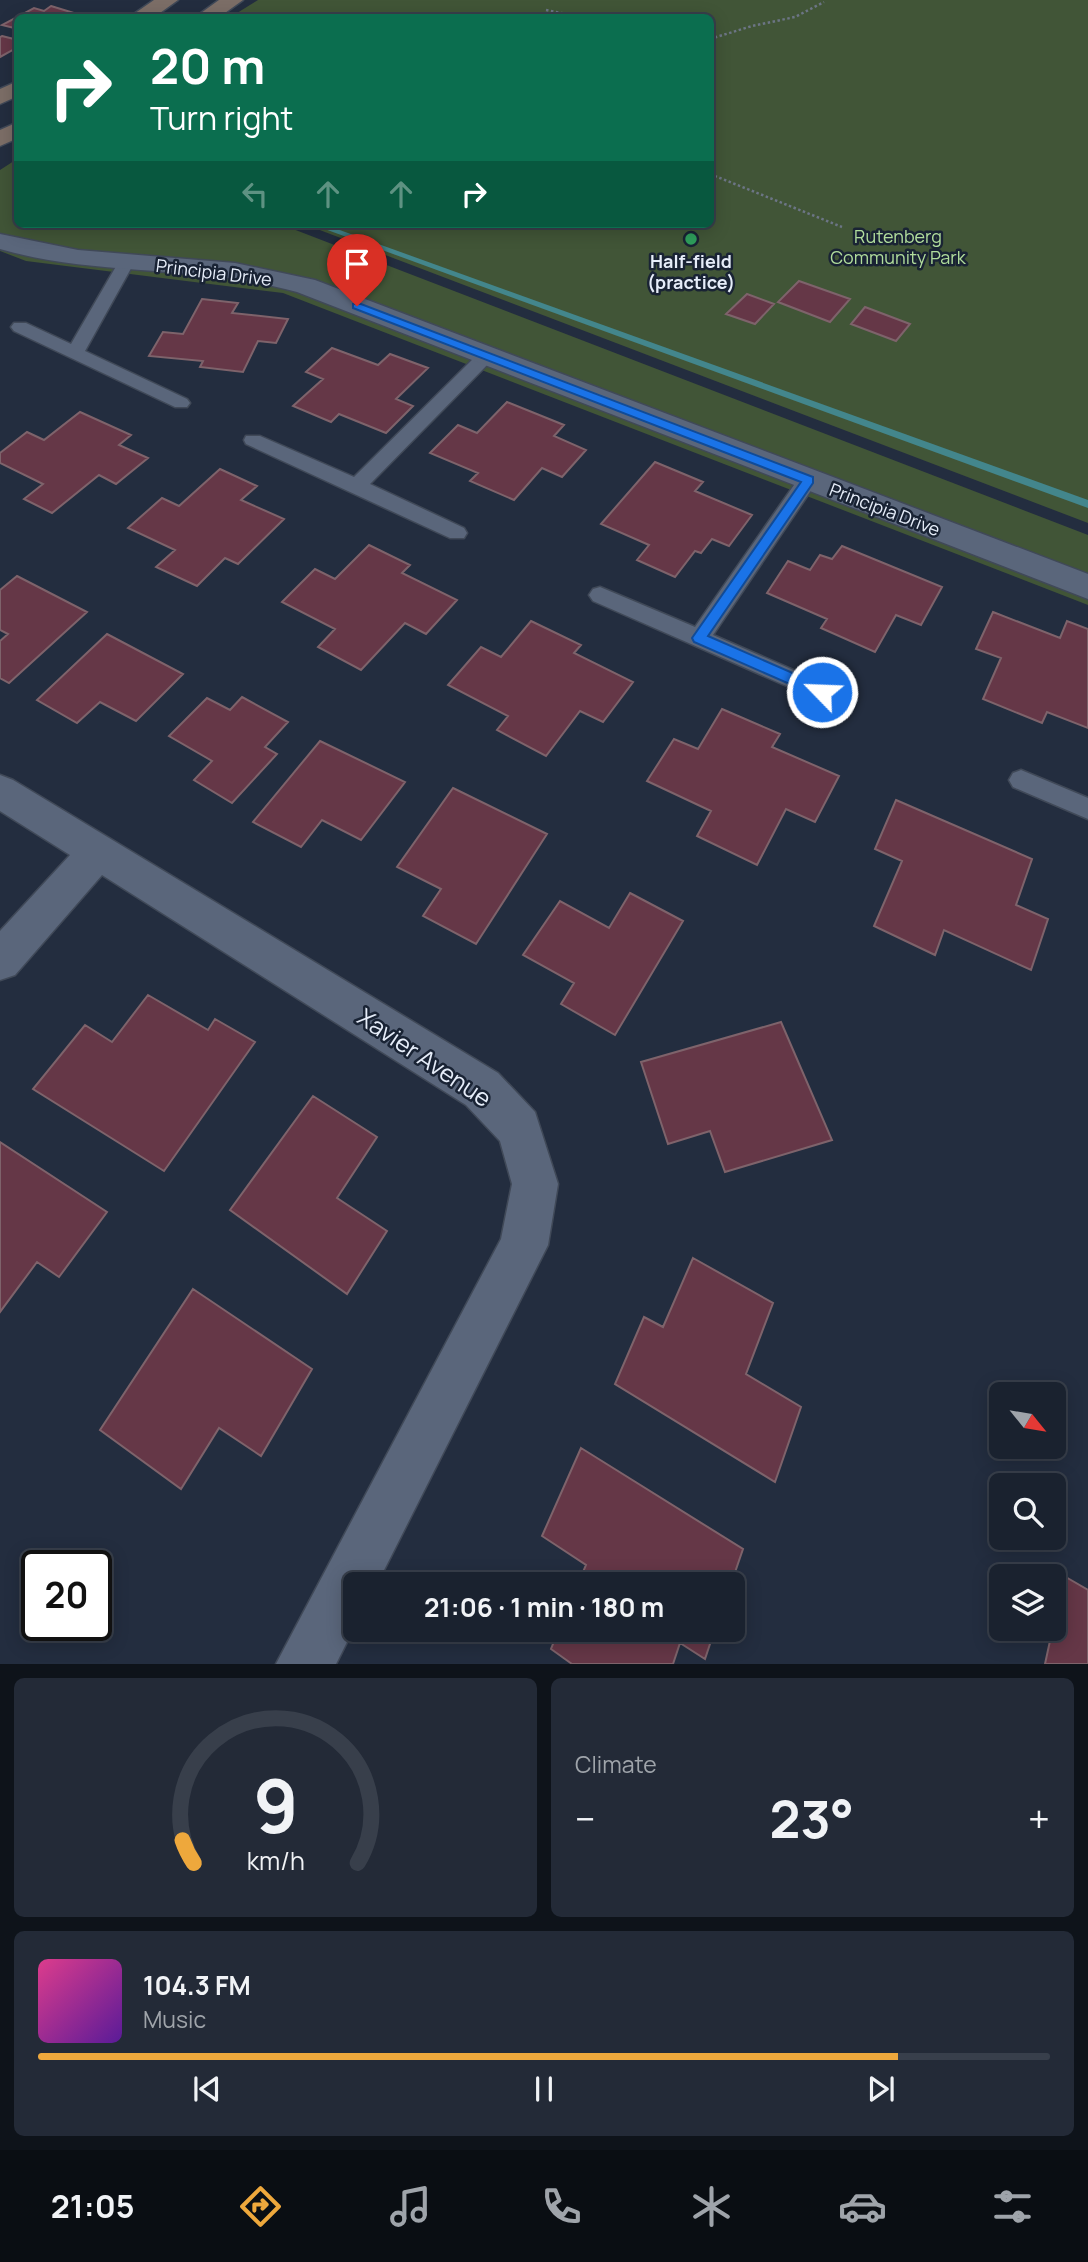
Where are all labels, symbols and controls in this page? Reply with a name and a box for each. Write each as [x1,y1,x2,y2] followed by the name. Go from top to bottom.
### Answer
[150,32,265,99] text: 20 m
[35,42,126,133] icon: right
[150,96,293,140] text: Turn right
[236,175,274,213] icon: left
[309,175,347,213] icon: ahead
[382,175,420,213] icon: ahead
[455,175,493,213] icon: right
[830,224,967,269] park label: Rutenberg Community Park
[683,231,699,247] marker: Half-field (practice)
[327,234,387,306] pin
[338,245,376,283] icon: arrive
[647,249,735,294] place label: Half-field (practice)
[155,253,273,291] street label: Principia Drive
[826,477,944,541] street label: Principia Drive
[785,655,859,729] position arrow
[352,1000,498,1114] street label: Xavier Avenue
[989,1382,1066,1460] north arrow
[989,1382,1066,1641] map controls
[989,1473,1066,1550] button: search
[21,1550,112,1641] speed limit sign: 20
[989,1564,1066,1641] button: layers
[424,1589,664,1625] text: 21:06 · 1 min · 180 m
[575,1748,657,1780] text: Climate
[253,1756,298,1856] text: 9
[770,1783,854,1854] text: 23°
[575,1792,596,1844] text: −
[1028,1792,1050,1844] text: +
[246,1843,305,1878] text: km/h
[143,1967,251,2003] text: 104.3 FM
[143,2003,206,2035] text: Music
[188,2070,226,2108] icon: previous
[525,2070,563,2108] icon: pause
[862,2070,900,2108] icon: next
[236,2182,285,2231] icon: directions
[386,2182,435,2231] icon: music
[537,2182,586,2231] icon: phone
[687,2182,736,2231] icon: climate
[838,2182,887,2231] icon: car
[988,2182,1037,2231] icon: filters
[51,2184,135,2228] text: 21:05

